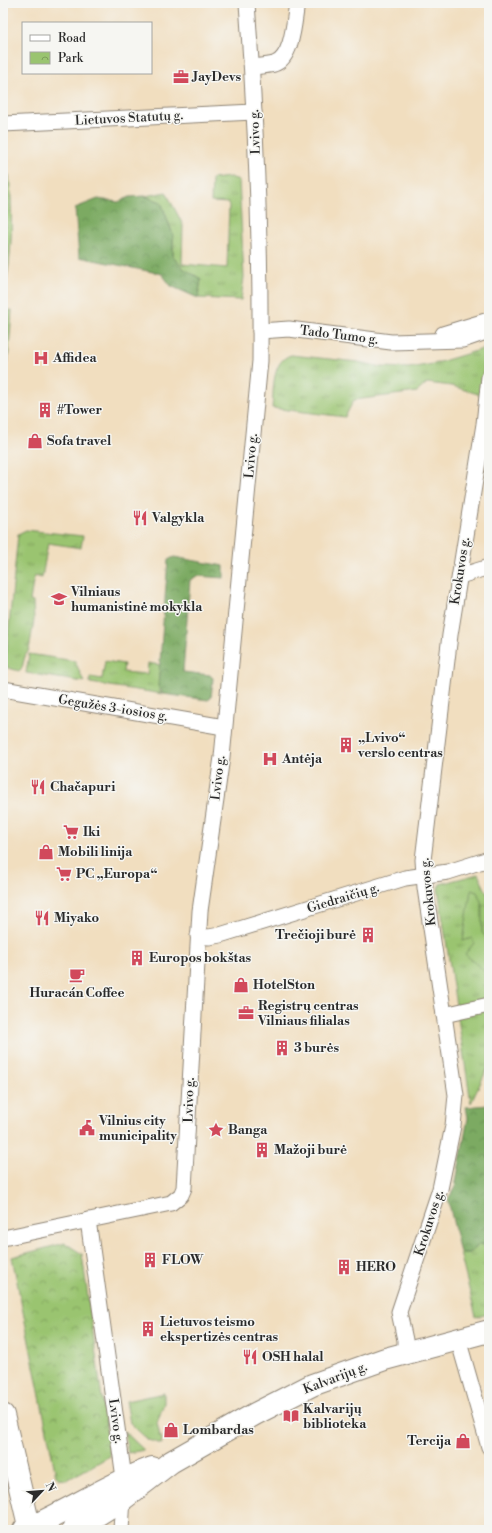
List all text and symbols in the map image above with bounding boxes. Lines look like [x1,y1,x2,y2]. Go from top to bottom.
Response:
legend [22,22,152,74]
text: Road [58,31,86,46]
text: Park [58,51,84,66]
office icon: JayDevs [172,68,190,86]
place label: JayDevs [191,69,242,85]
street label: Lietuvos Statutų g. [74,107,184,129]
street label: Lvivo g. [246,109,264,155]
street label: Tado Tumo g. [299,322,379,348]
hospital icon: Affidea [32,349,50,367]
place label: Affidea [52,350,98,366]
building icon: #Tower [36,401,54,419]
place label: #Tower [57,402,103,418]
shop icon: Sofa travel [26,432,44,450]
place label: Sofa travel [47,433,112,449]
street label: Lvivo g. [241,433,261,479]
restaurant icon: Valgykla [131,509,149,527]
place label: Valgykla [151,510,205,526]
street label: Krokuvos g. [447,536,473,606]
place label: Vilniaus humanistinė mokykla [70,584,203,615]
school or university icon: Vilniaus humanistinė mokykla [50,590,68,608]
street label: Gegužės 3-iosios g. [57,691,169,725]
place label: „Lvivo“ verslo centras [357,730,443,761]
building icon: „Lvivo“ verslo centras [337,736,355,754]
hospital icon: Antėja [261,750,279,768]
place label: Antėja [281,751,323,767]
street label: Lvivo g. [207,755,229,801]
restaurant icon: Chačapuri [29,778,47,796]
place label: Chačapuri [50,779,115,795]
supermarket icon: Iki [62,823,80,841]
place label: Iki [83,824,100,840]
shop icon: Mobili linija [37,843,55,861]
place label: Mobili linija [58,844,133,860]
street label: Krokuvos g. [416,857,440,927]
supermarket icon: PC „Europa“ [55,865,73,883]
place label: PC „Europa“ [76,866,157,882]
street label: Giedraičių g. [305,879,381,917]
restaurant icon: Miyako [33,909,51,927]
place label: Miyako [54,910,100,926]
building icon: Trečioji burė [359,926,377,944]
place label: Trečioji burė [275,927,356,943]
building icon: Europos bokštas [128,949,146,967]
place label: Europos bokštas [149,950,252,966]
cafe icon: Huracán Coffee [68,966,86,984]
shop icon: HotelSton [232,976,250,994]
place label: HotelSton [253,977,315,993]
place label: Huracán Coffee [29,985,125,1001]
place label: Registrų centras Vilniaus filialas [257,998,359,1029]
office icon: Registrų centras Vilniaus filialas [237,1004,255,1022]
building icon: 3 burės [273,1039,291,1057]
place label: 3 burės [294,1040,340,1056]
street label: Lvivo g. [180,1077,198,1123]
place label: Vilnius city municipality [98,1113,177,1144]
public building icon: Vilnius city municipality [78,1119,96,1137]
place icon: Banga [207,1121,225,1139]
place label: Banga [228,1122,268,1138]
building icon: Mažoji burė [253,1141,271,1159]
place label: Mažoji burė [274,1142,347,1158]
street label: Krokuvos g. [411,1188,447,1258]
building icon: FLOW [141,1251,159,1269]
place label: FLOW [162,1252,204,1268]
building icon: HERO [335,1258,353,1276]
place label: HERO [356,1259,396,1275]
place label: Lietuvos teismo ekspertizės centras [160,1314,278,1345]
building icon: Lietuvos teismo ekspertizės centras [139,1320,157,1338]
restaurant icon: OSH halal [241,1348,259,1366]
place label: OSH halal [262,1349,324,1365]
street label: Kalvarijų g. [301,1358,369,1398]
street label: Lvivo g. [105,1398,127,1444]
place label: Kalvarijų biblioteka [303,1401,367,1432]
library icon: Kalvarijų biblioteka [282,1407,300,1425]
shop icon: Lombardas [162,1421,180,1439]
place label: Lombardas [183,1422,254,1438]
shop icon: Tercija [454,1432,472,1450]
place label: Tercija [407,1433,452,1449]
north arrow [22,1471,62,1511]
text: N [42,1480,58,1494]

